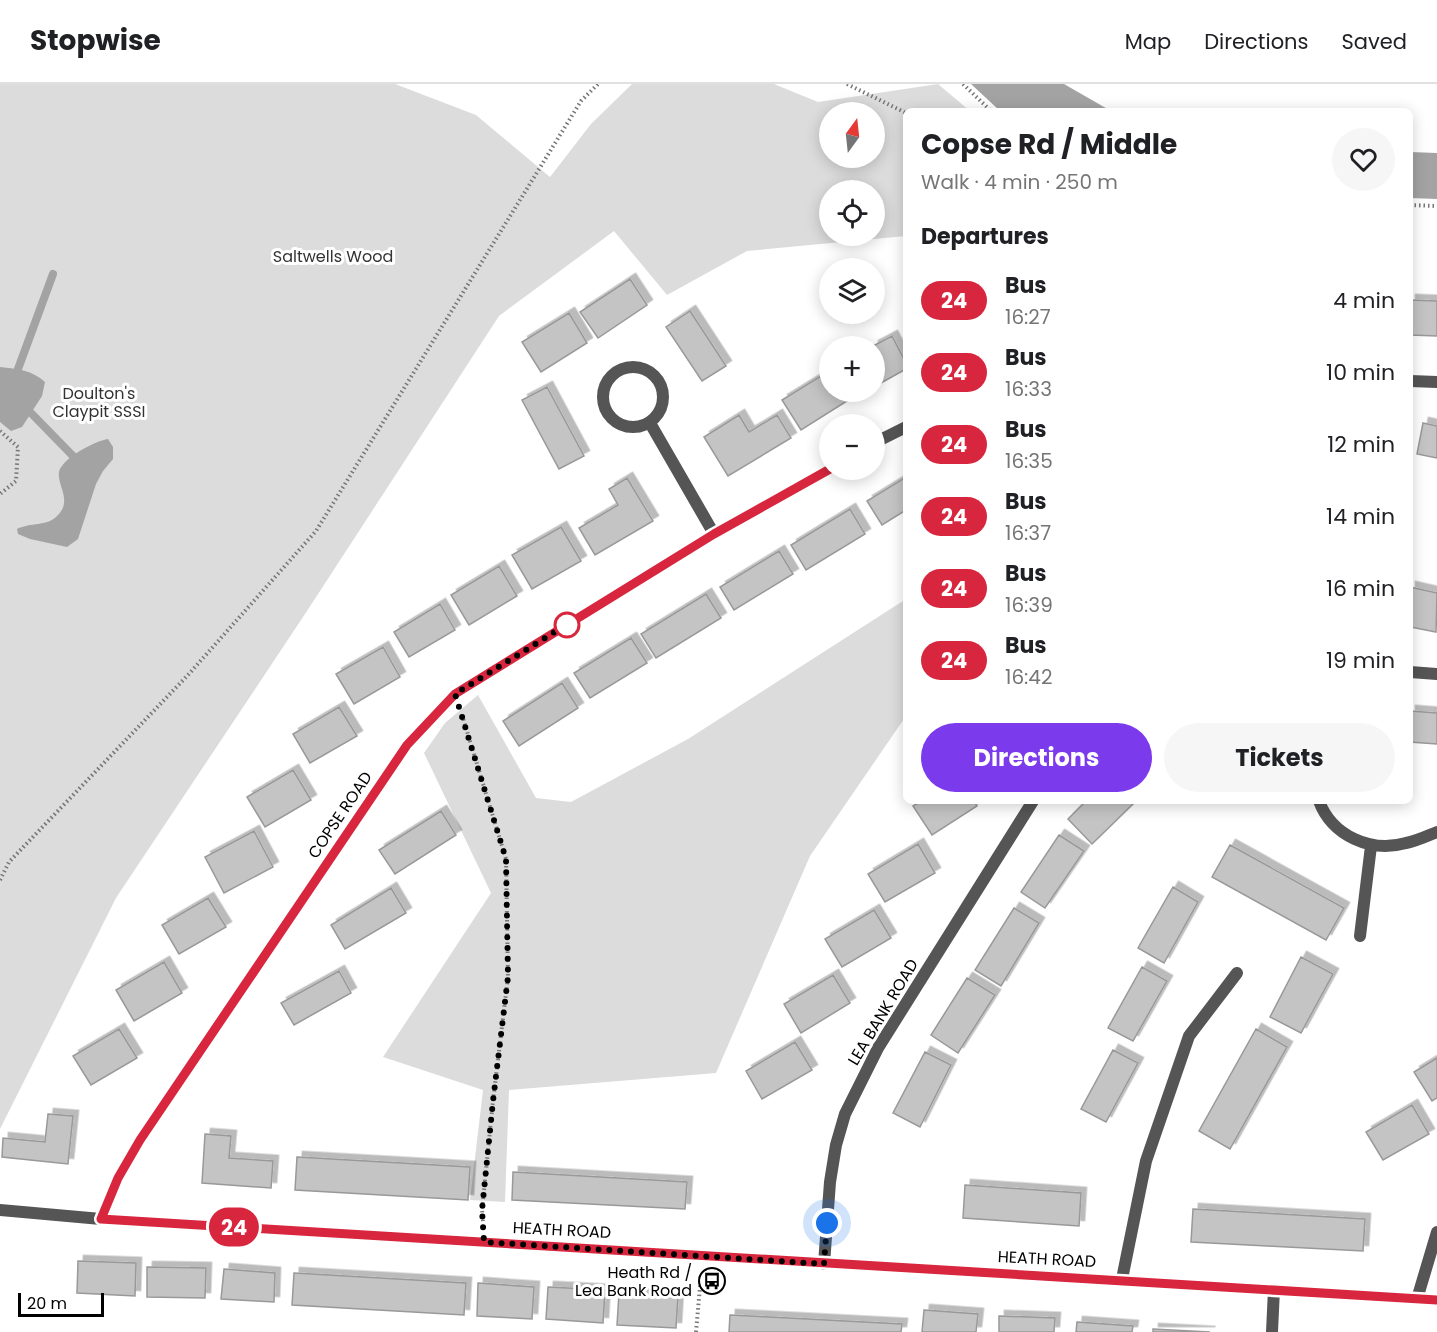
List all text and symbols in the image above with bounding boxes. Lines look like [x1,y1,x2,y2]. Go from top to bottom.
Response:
text: Stopwise [30,21,161,60]
text: Map [1125,27,1171,56]
text: Directions [1204,27,1308,56]
text: Saved [1341,27,1407,56]
north arrow [819,102,885,168]
map controls [819,102,885,480]
text: Copse Rd / Middle [921,125,1177,164]
button: heart [1332,128,1395,191]
text: Walk · 4 min · 250 m [921,168,1118,196]
button: locate [819,180,885,246]
text: Departures [921,221,1049,252]
park label: Saltwells Wood [273,245,393,268]
button: layers [819,258,885,324]
text: Bus [1005,270,1047,301]
text: 4 min [1333,285,1395,316]
text: 24 [941,286,967,315]
text: 16:27 [1005,303,1051,331]
button: + [819,336,885,402]
text: Bus [1005,342,1047,373]
text: 10 min [1326,357,1395,388]
text: 24 [941,358,967,387]
text: 16:33 [1005,375,1052,403]
park label: Doulton's Claypit SSSI [52,382,146,423]
button: − [819,414,885,480]
text: Bus [1005,414,1047,445]
text: 12 min [1327,429,1395,460]
text: 24 [941,430,967,459]
text: 16:35 [1005,447,1053,475]
text: Bus [1005,486,1047,517]
text: 14 min [1326,501,1395,532]
text: 24 [941,502,967,531]
text: 16:37 [1005,519,1051,547]
text: Bus [1005,558,1047,589]
text: 16 min [1326,573,1395,604]
text: 24 [941,574,967,603]
text: 16:39 [1005,591,1053,619]
unlabelled marker [554,612,580,638]
text: Bus [1005,630,1047,661]
text: 19 min [1326,645,1395,676]
text: 24 [941,646,967,675]
text: 16:42 [1005,663,1052,691]
button: Directions [921,723,1152,792]
button: Tickets [1164,723,1395,792]
street label: COPSE ROAD [302,767,378,863]
street label: LEA BANK ROAD [842,955,924,1069]
line badge: 24 [207,1208,261,1246]
your location [812,1208,842,1238]
text: 24 [221,1213,247,1242]
street label: HEATH ROAD [512,1216,612,1244]
street label: HEATH ROAD [997,1245,1097,1273]
place label: Heath Rd / Lea Bank Road [575,1261,692,1302]
bus stop icon: Heath Rd / Lea Bank Road [697,1266,727,1296]
scale bar [18,1290,104,1318]
text: 20 m [27,1292,67,1315]

